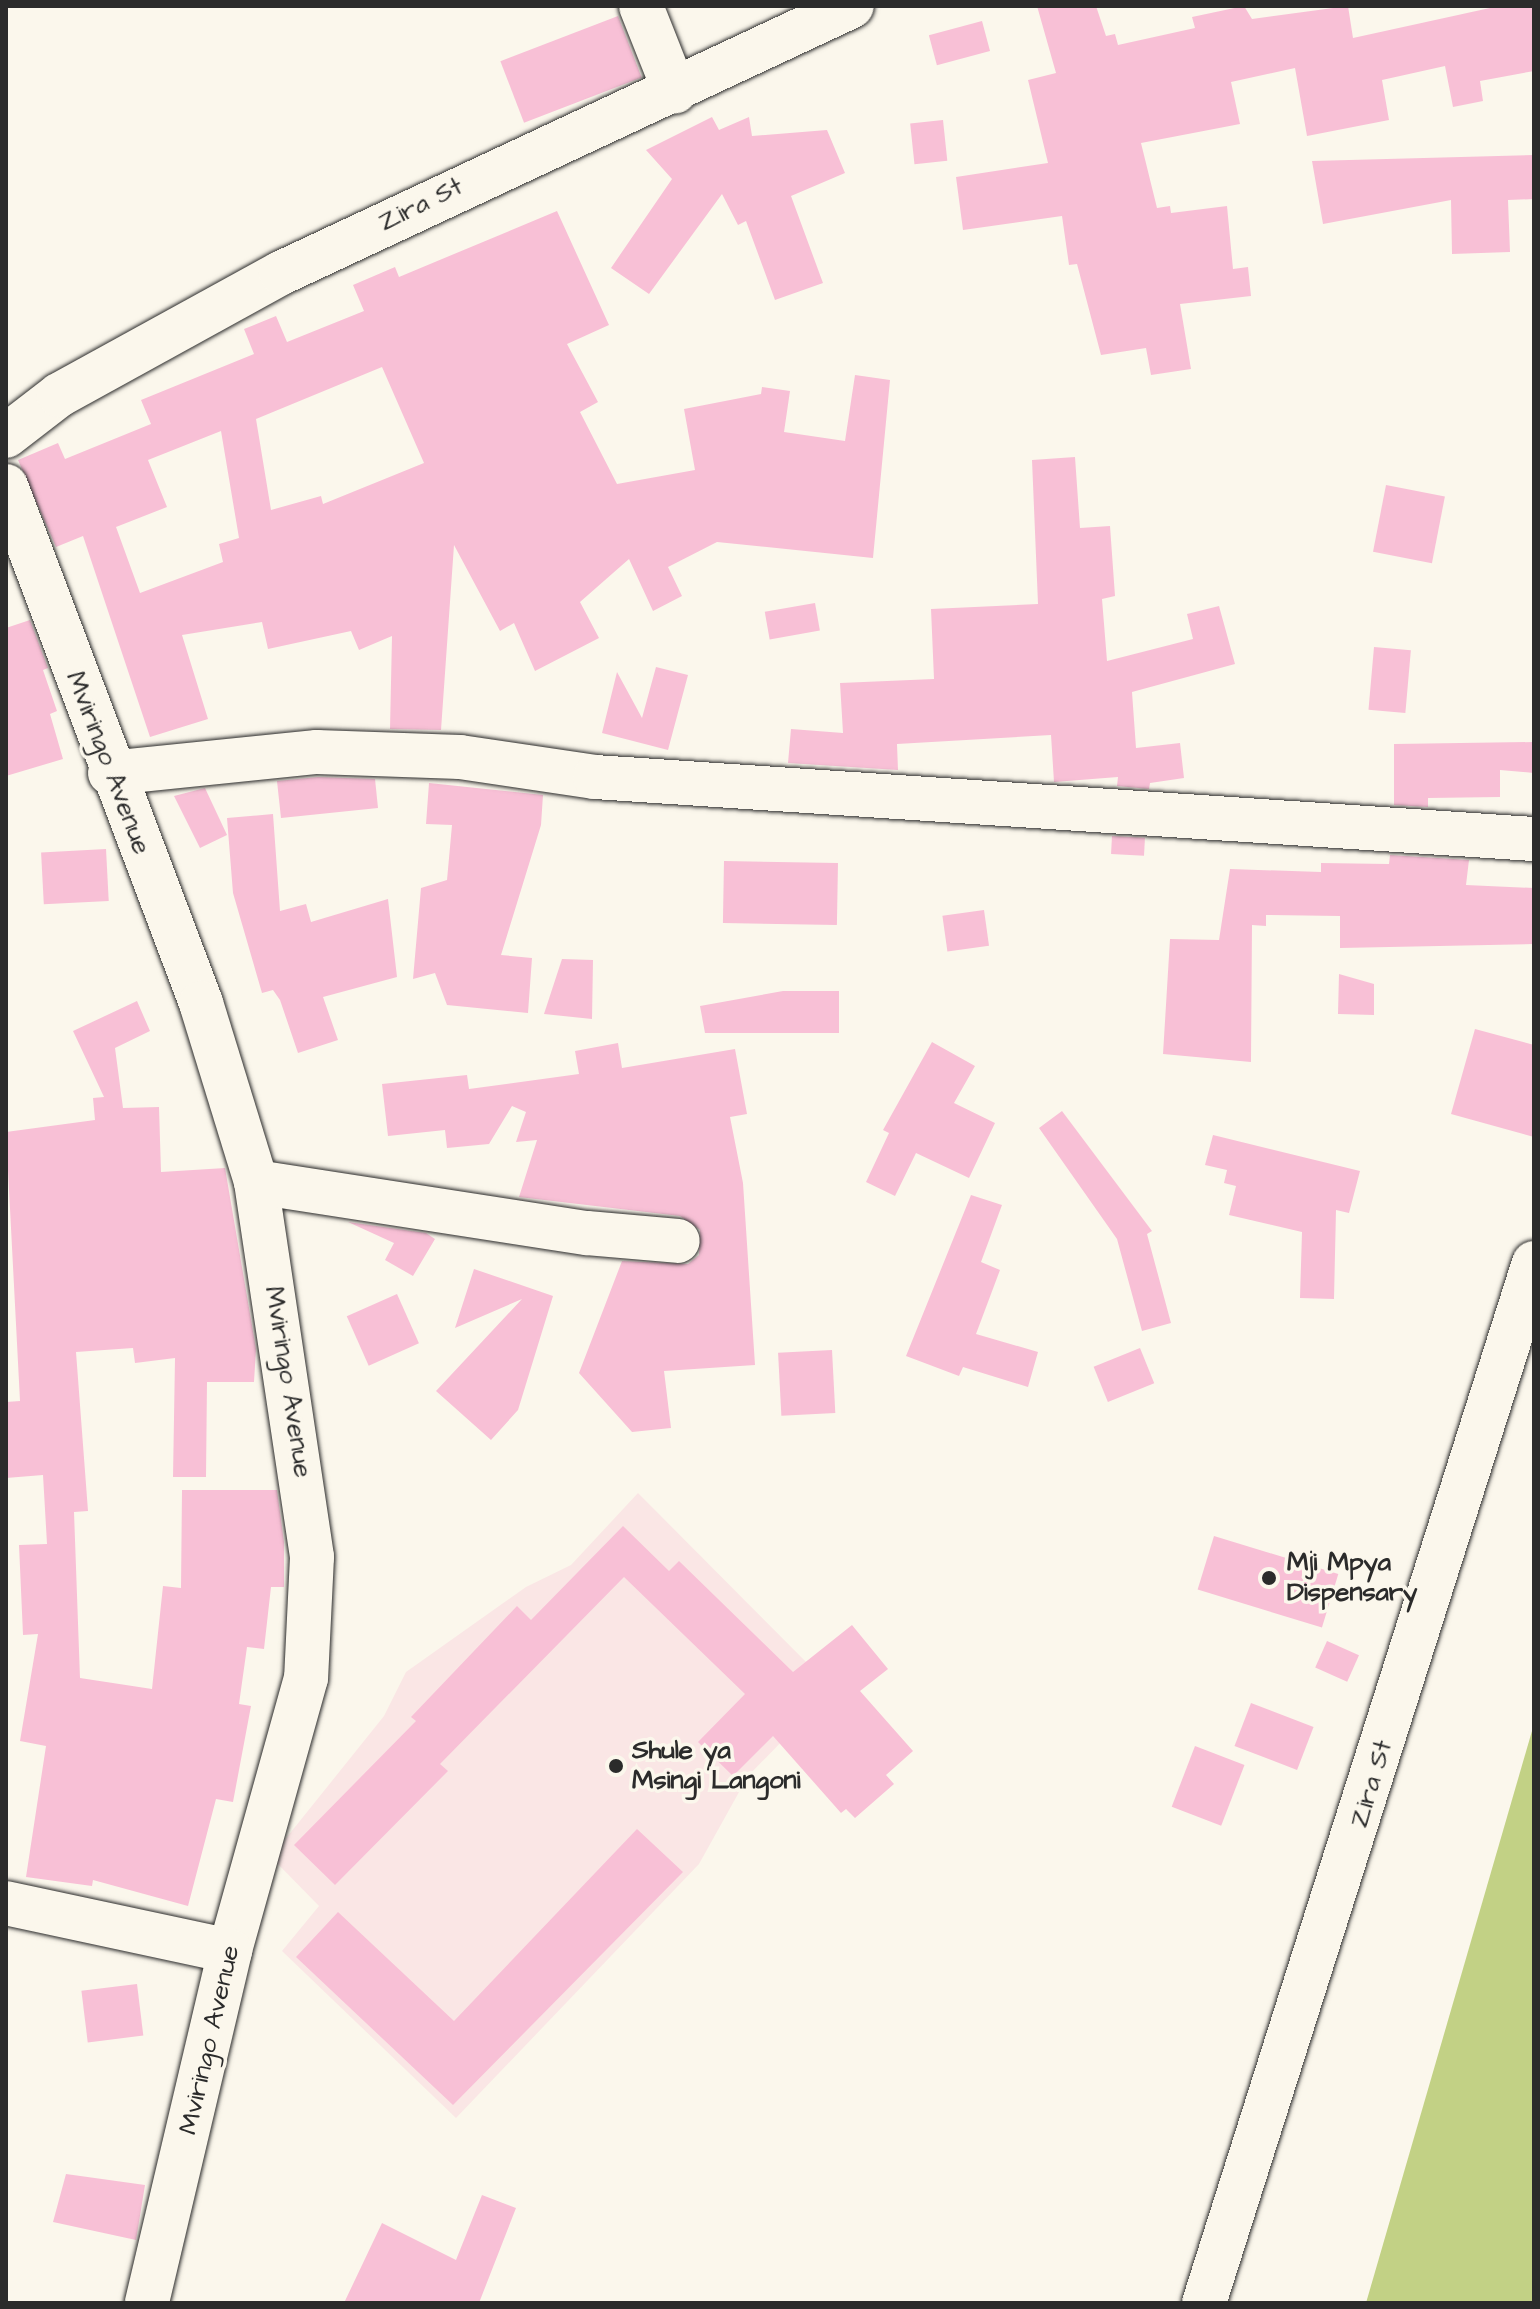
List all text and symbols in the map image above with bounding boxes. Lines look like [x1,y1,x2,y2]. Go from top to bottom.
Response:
street label: Zira St [374,171,468,239]
street label: Mviringo Avenue [59,667,157,859]
street label: Mviringo Avenue [257,1284,319,1480]
place label: Mji Mpya Dispensary [1287,1547,1417,1608]
marker: Mji Mpya Dispensary [1258,1567,1280,1589]
place label: Shule ya Msingi Langoni [632,1735,800,1796]
street label: Zira St [1344,1737,1400,1831]
marker: Shule ya Msingi Langoni [607,1757,625,1775]
street label: Mviringo Avenue [173,1942,247,2138]

